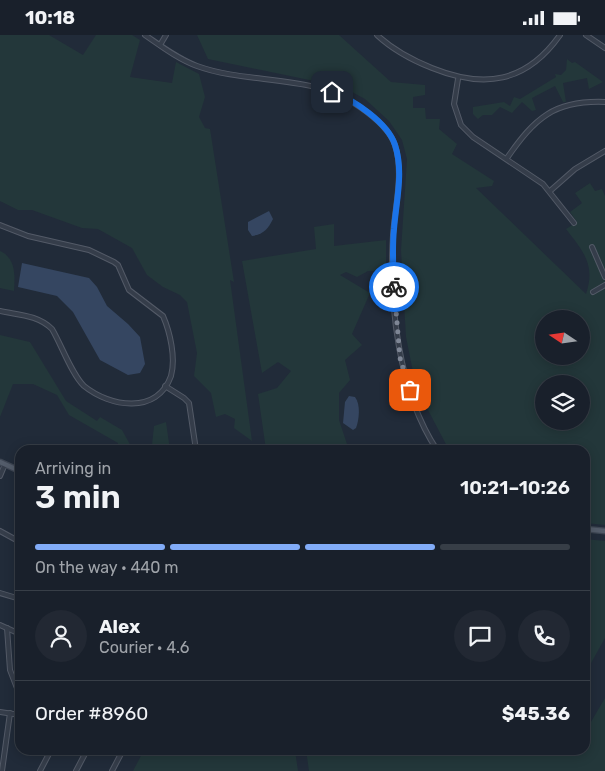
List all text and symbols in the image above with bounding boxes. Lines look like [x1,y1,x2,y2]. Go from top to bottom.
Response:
text: 10:18 [25,6,75,29]
pin [311,71,353,113]
icon: home [318,78,346,106]
courier [369,262,419,312]
icon: bike [380,273,408,301]
north arrow [535,310,590,365]
map controls [535,310,590,430]
pin [389,369,431,411]
button: layers [535,375,590,430]
icon: bag [396,376,424,404]
text: Arriving in [35,459,111,478]
text: 10:21–10:26 [460,476,570,499]
text: 3 min [35,478,121,516]
text: On the way · 440 m [35,558,179,577]
button: person [35,610,87,662]
button: chat [454,610,506,662]
button: phone [518,610,570,662]
text: Alex [99,615,140,638]
text: Courier · 4.6 [99,638,189,657]
text: Order #8960 [35,702,148,725]
text: $45.36 [502,702,570,725]

